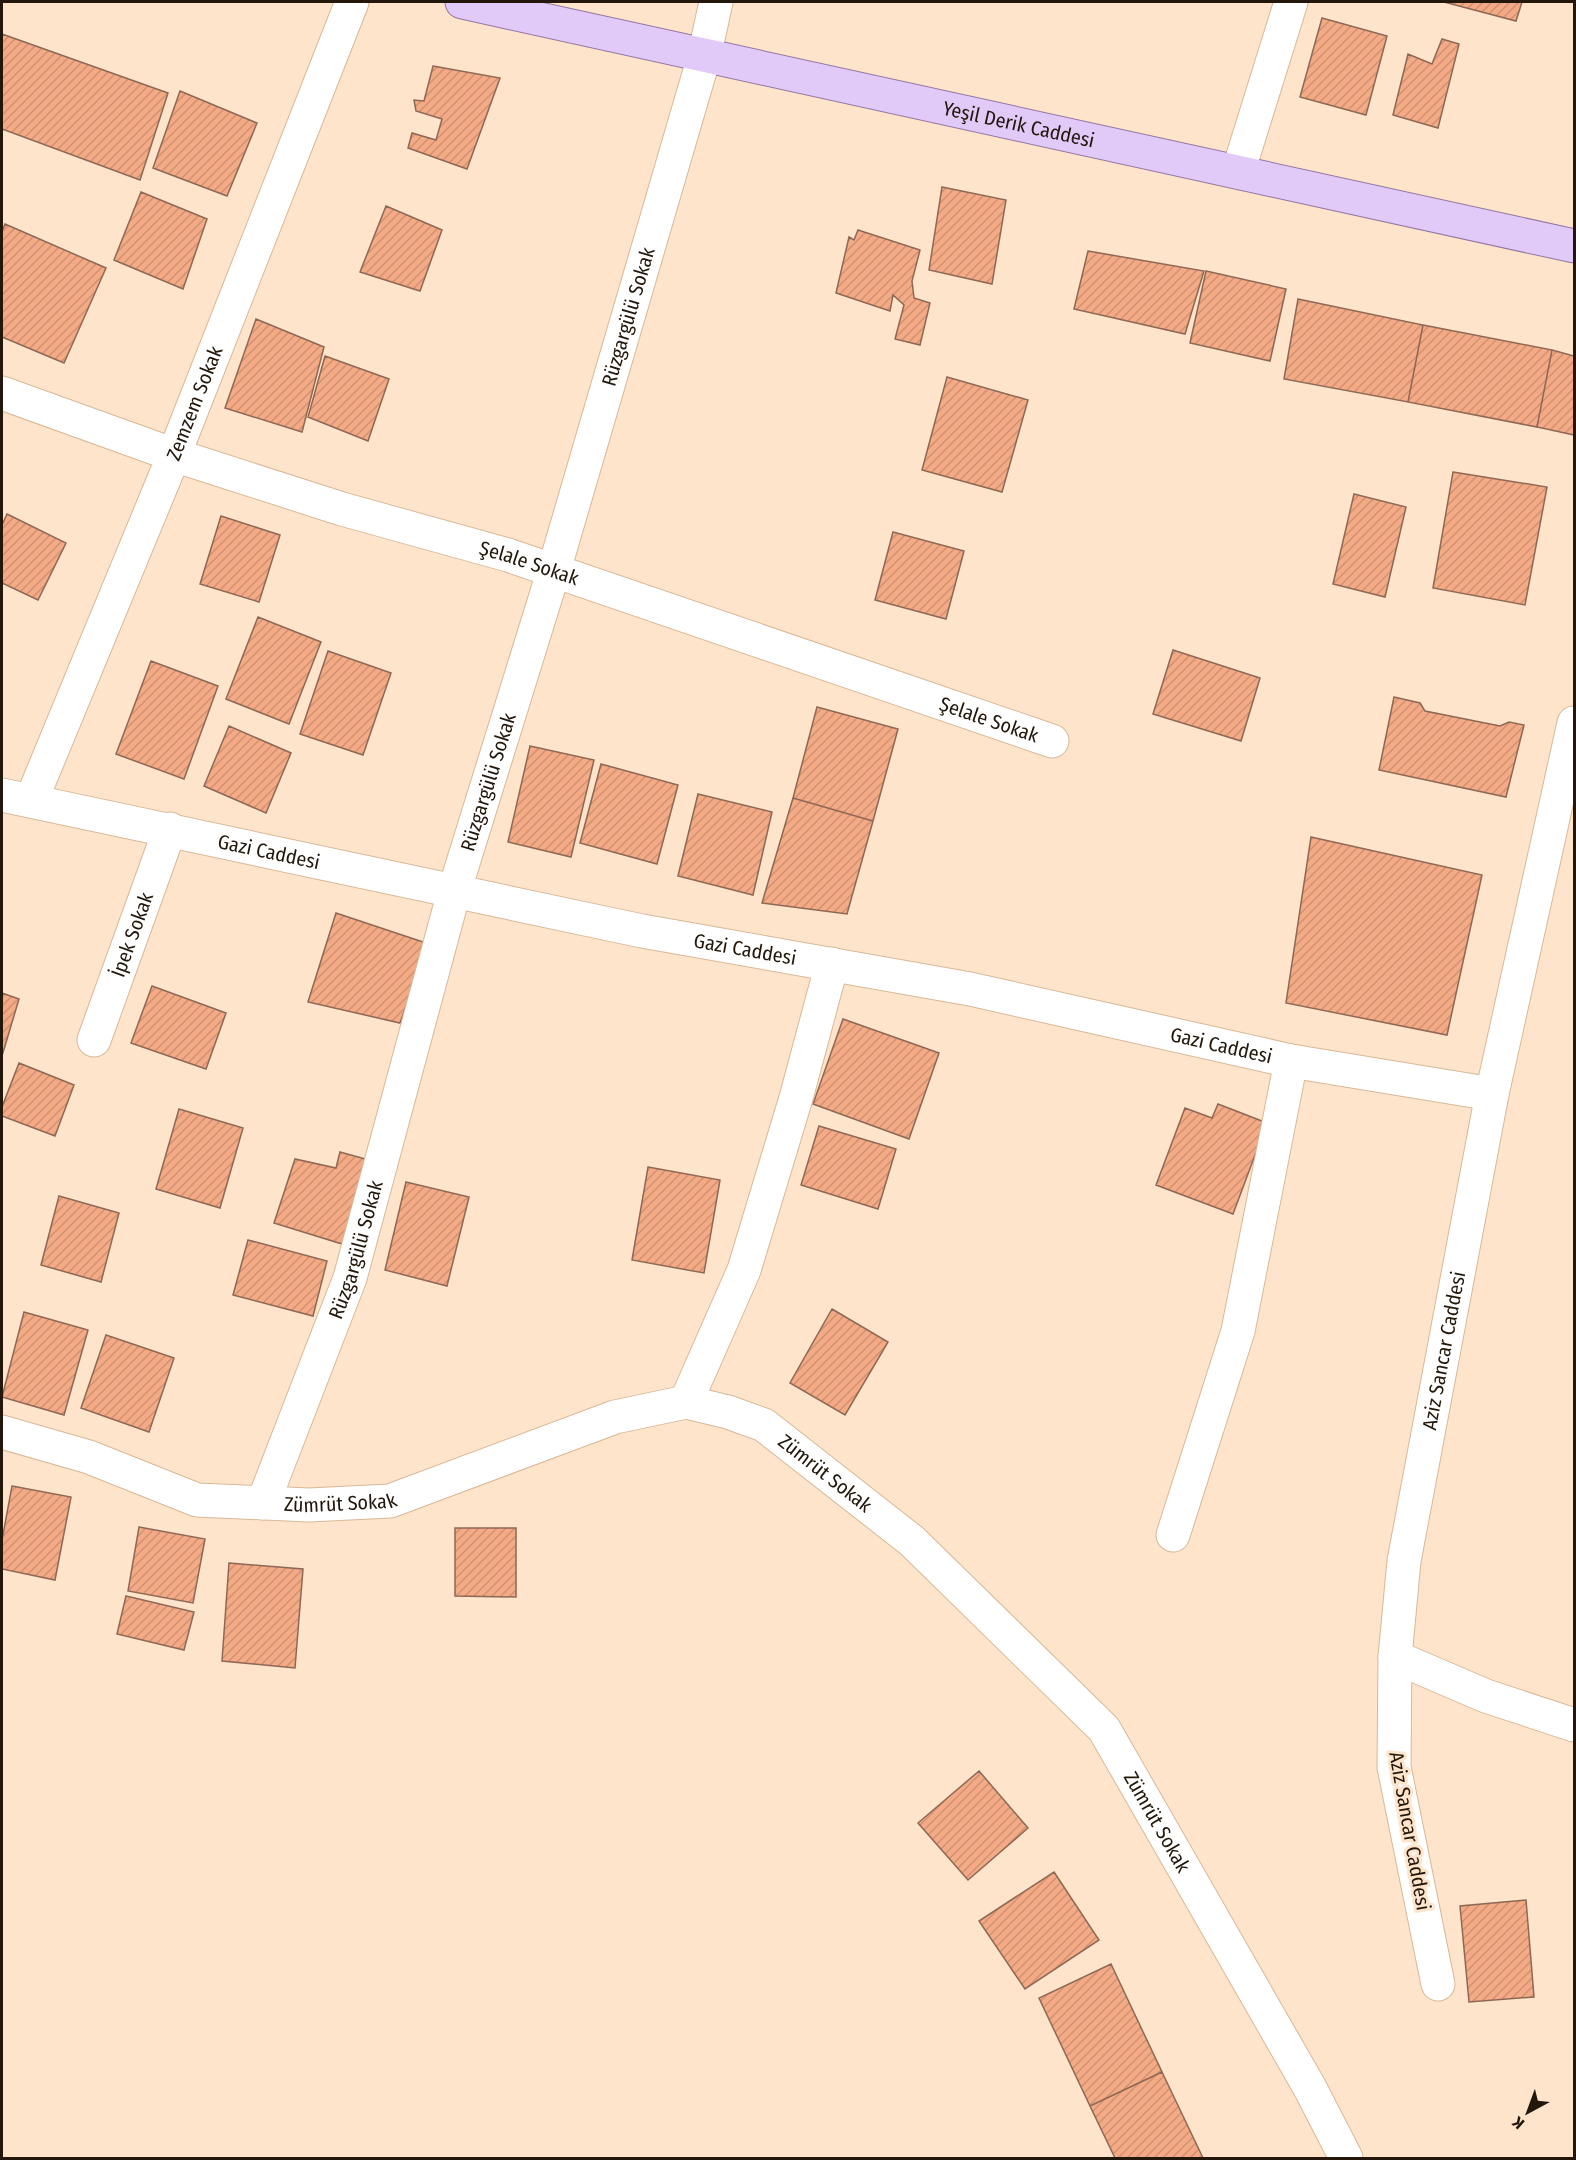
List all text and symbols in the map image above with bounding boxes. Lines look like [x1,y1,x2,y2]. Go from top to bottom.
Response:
street label: Yeşil Derik Caddesi [941,96,1097,152]
street label: Rüzgargülü Sokak [596,244,660,389]
street label: Zemzem Sokak [161,342,228,464]
street label: Şelale Sokak [477,536,582,590]
street label: Şelale Sokak [936,691,1042,748]
street label: Rüzgargülü Sokak [455,709,521,854]
street label: Gazi Caddesi [216,829,322,874]
street label: İpek Sokak [106,888,158,980]
street label: Gazi Caddesi [692,928,798,970]
street label: Gazi Caddesi [1168,1022,1275,1068]
street label: Rüzgargülü Sokak [323,1177,388,1322]
street label: Aziz Sancar Caddesi [1417,1269,1470,1432]
street label: Zümrüt Sokak [774,1429,877,1517]
street label: Zümrüt Sokak [283,1487,401,1517]
street label: Aziz Sancar Caddesi [1384,1750,1436,1912]
street label: Zümrüt Sokak [1119,1767,1196,1877]
north arrow [1498,2082,1558,2142]
text: K [1508,2112,1528,2133]

